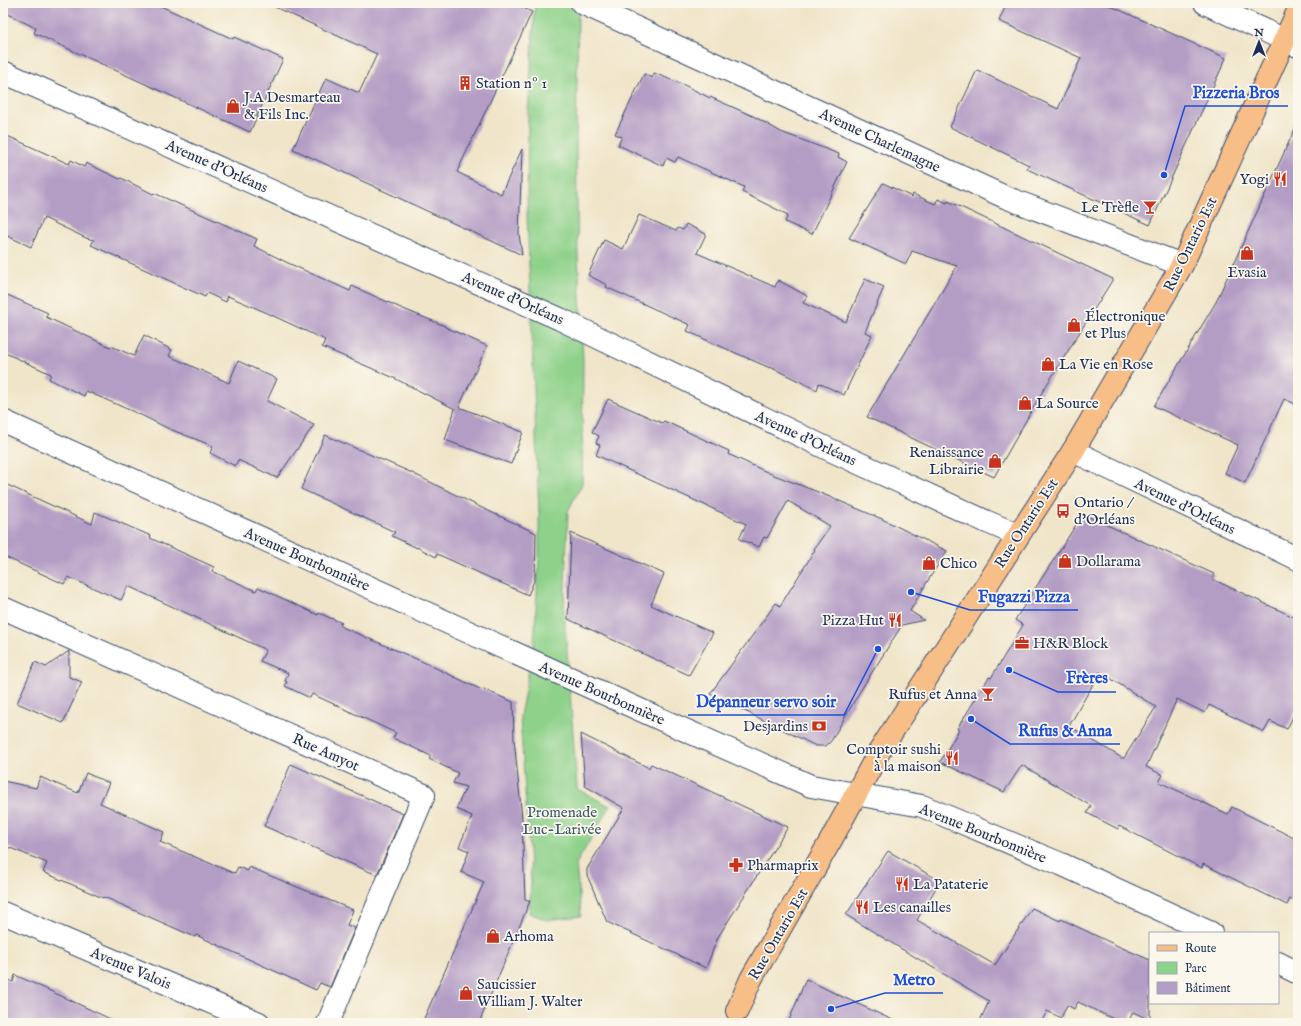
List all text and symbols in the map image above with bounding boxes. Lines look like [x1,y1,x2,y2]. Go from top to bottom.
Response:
north arrow [1239,22,1279,62]
text: N [1253,26,1264,40]
place label: Station nº 1 [476,74,547,93]
building icon: Station nº 1 [457,75,473,91]
callout: Pizzeria Bros [1185,78,1288,106]
text: Pizzeria Bros [1193,84,1280,104]
place label: J.A Desmarteau & Fils Inc. [242,88,341,124]
shop icon: J.A Desmarteau & Fils Inc. [225,98,241,114]
street label: Avenue Charlemagne [815,104,944,177]
street label: Avenue d'Orléans [162,135,271,197]
place label: Yogi [1239,170,1269,189]
restaurant icon: Yogi [1272,171,1288,187]
street label: Rue Ontario Est [1159,194,1222,295]
place label: Le Trèfle [1081,198,1139,217]
bar icon: Le Trèfle [1142,199,1158,215]
shop icon: Evasia [1239,245,1255,261]
place label: Evasia [1227,263,1267,282]
street label: Avenue d'Orléans [458,267,567,329]
place label: Électronique et Plus [1085,307,1166,343]
shop icon: Électronique et Plus [1066,317,1082,333]
place label: La Vie en Rose [1059,355,1153,374]
shop icon: La Vie en Rose [1040,356,1056,372]
place label: La Source [1036,394,1099,413]
shop icon: La Source [1017,395,1033,411]
street label: Avenue d'Orléans [751,406,860,470]
place label: Renaissance Librairie [909,443,984,479]
shop icon: Renaissance Librairie [987,453,1003,469]
street label: Avenue d'Orléans [1130,473,1238,539]
street label: Rue Ontario Est [990,475,1062,572]
place label: Ontario / d'Orléans [1074,493,1135,529]
bus stop icon: Ontario / d'Orléans [1055,503,1071,519]
street label: Avenue Bourbonnière [240,523,373,596]
place label: Dollarama [1076,552,1141,571]
shop icon: Dollarama [1057,553,1073,569]
place label: Chico [940,554,977,573]
shop icon: Chico [921,555,937,571]
callout: Fugazzi Pizza [970,582,1078,610]
text: Fugazzi Pizza [978,588,1071,608]
place label: Pizza Hut [822,611,884,630]
restaurant icon: Pizza Hut [887,612,903,628]
place label: H&R Block [1033,634,1109,653]
office icon: H&R Block [1014,635,1030,651]
street label: Avenue Bourbonnière [535,657,668,730]
callout: Frères [1058,664,1116,692]
text: Frères [1066,669,1108,689]
place label: Rufus et Anna [888,685,978,704]
bar icon: Rufus et Anna [980,686,996,702]
callout: Dépanneur servo soir [688,687,844,715]
text: Dépanneur servo soir [696,693,836,713]
callout: Rufus & Anna [1010,716,1120,744]
place label: Desjardins [743,717,808,736]
bank icon: Desjardins [811,718,827,734]
text: Rufus & Anna [1018,722,1113,742]
street label: Rue Amyot [289,729,362,776]
place label: Comptoir sushi à la maison [846,740,941,776]
restaurant icon: Comptoir sushi à la maison [944,750,960,766]
street label: Avenue Bourbonnière [915,799,1049,868]
park label: Promenade Luc-Larivée [523,803,601,839]
place label: Pharmaprix [747,856,819,875]
pharmacy icon: Pharmaprix [728,857,744,873]
place label: La Pataterie [913,875,989,894]
restaurant icon: La Pataterie [894,876,910,892]
street label: Rue Ontario Est [744,885,812,984]
place label: Les canailles [873,898,951,917]
restaurant icon: Les canailles [854,899,870,915]
place label: Arhoma [503,927,554,946]
shop icon: Arhoma [485,928,501,944]
legend [1149,932,1279,1004]
text: Route [1185,941,1217,956]
street label: Avenue Valois [87,943,174,994]
text: Parc [1185,961,1207,976]
callout: Metro [885,965,943,993]
text: Metro [893,971,935,991]
place label: Saucissier William J. Walter [477,975,583,1011]
text: Bâtiment [1185,981,1231,996]
shop icon: Saucissier William J. Walter [458,985,474,1001]

